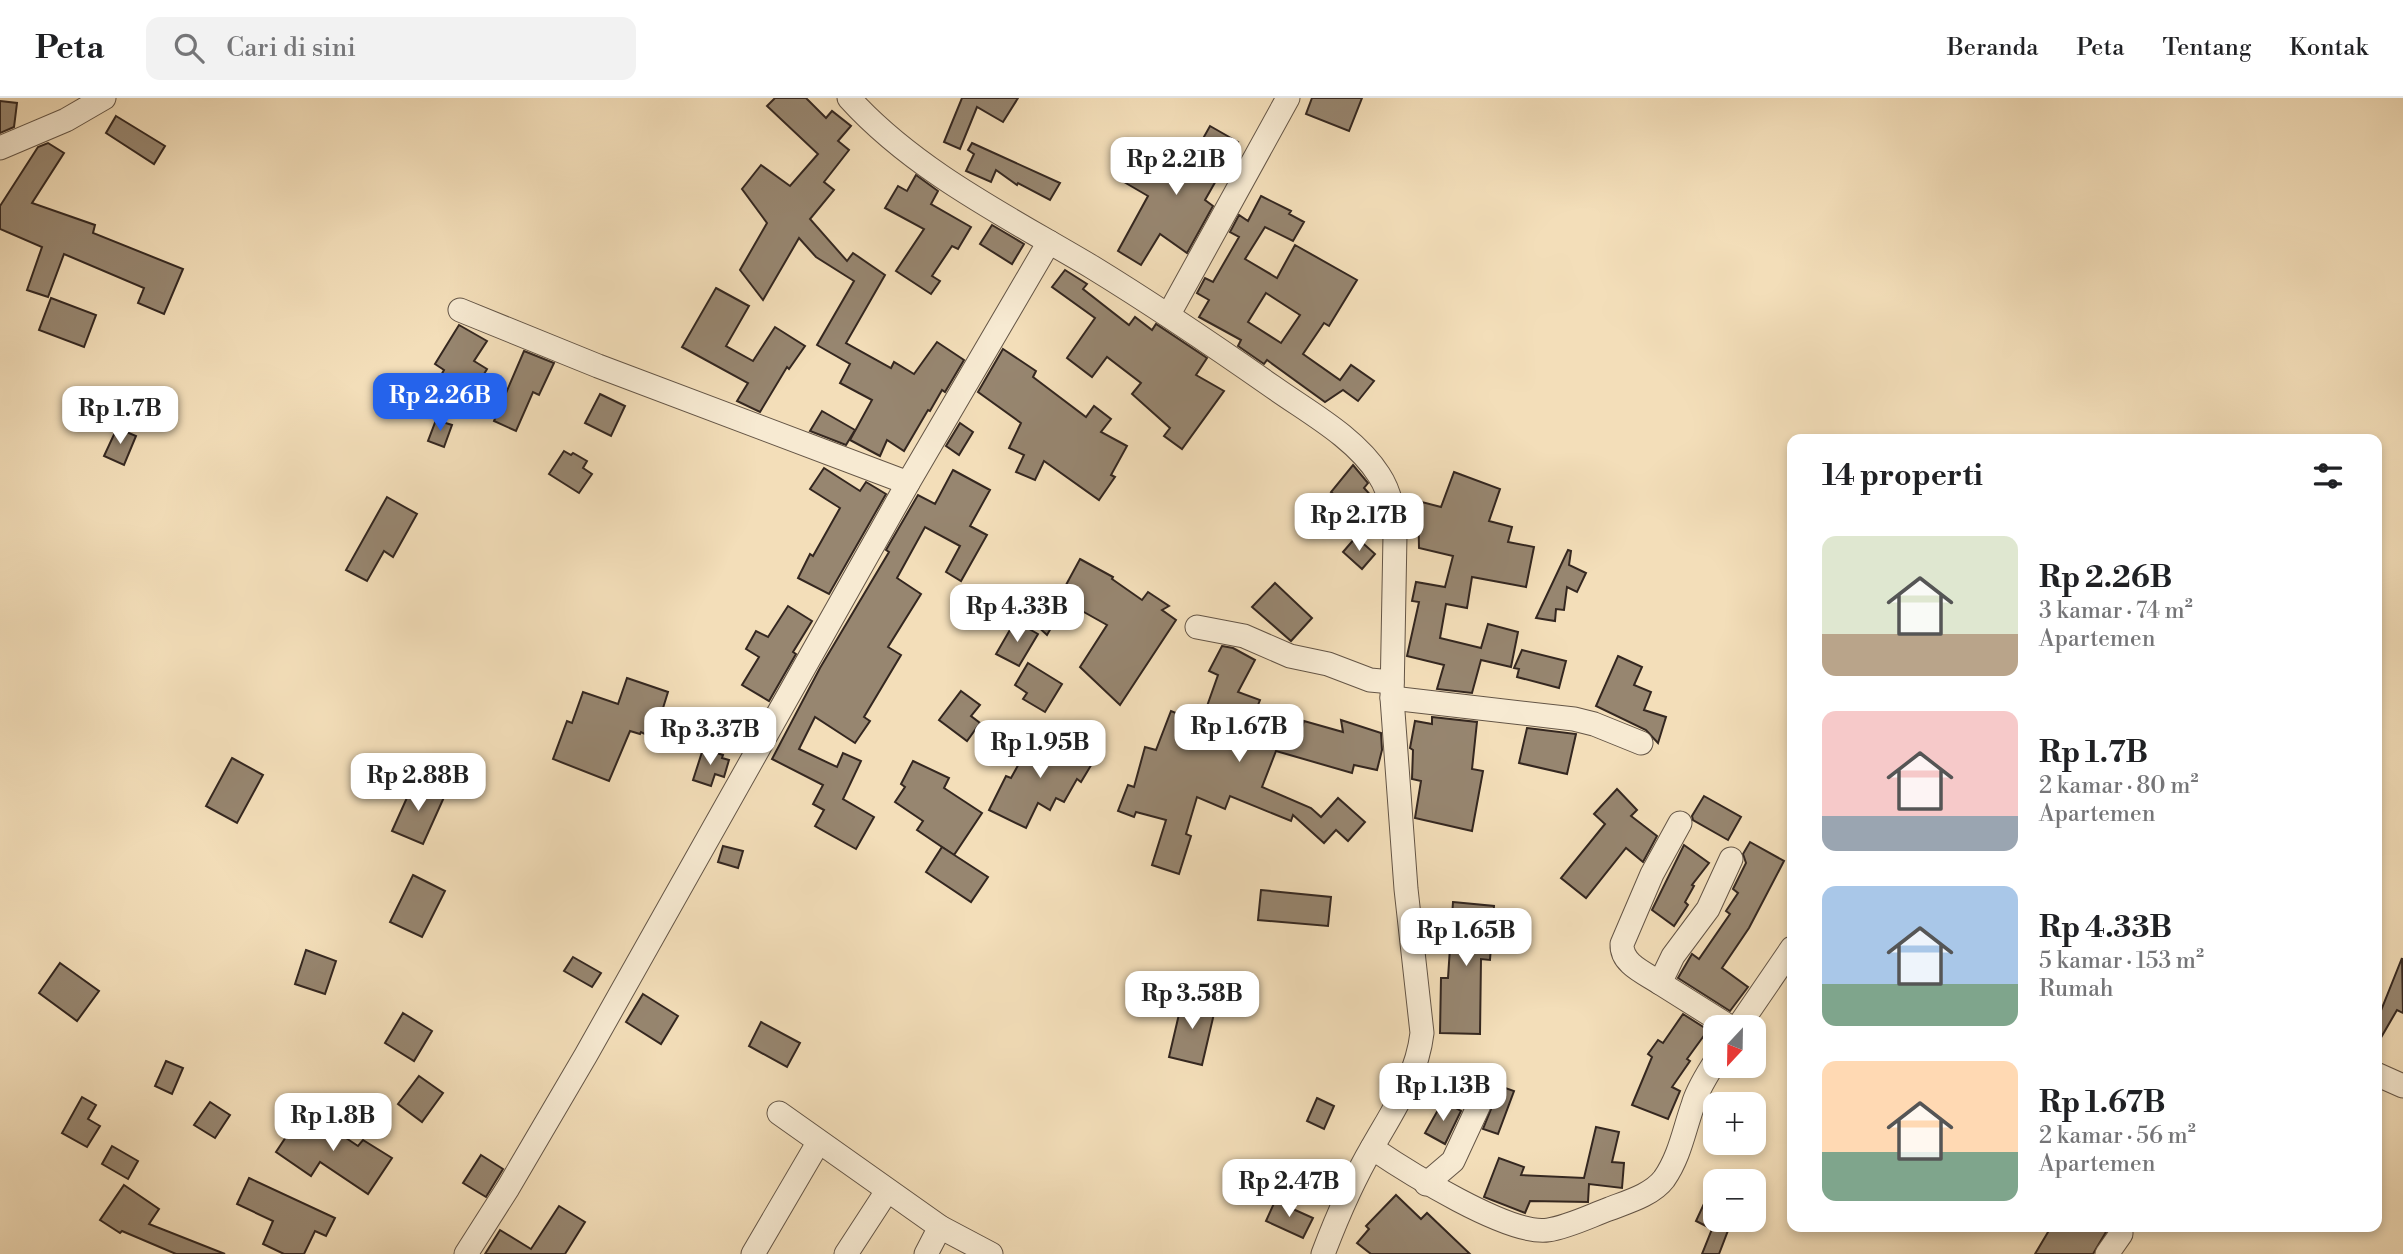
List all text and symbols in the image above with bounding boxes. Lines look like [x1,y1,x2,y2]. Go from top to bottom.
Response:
search box [146,17,636,80]
text: Peta [35,28,104,69]
icon: search [170,29,208,67]
text: Cari di sini [226,32,356,64]
text: Beranda [1947,33,2038,63]
text: Peta [2076,33,2124,63]
text: Tentang [2162,33,2251,63]
text: Kontak [2289,33,2368,63]
pin: Rp 2.21B [1104,138,1248,197]
text: Rp 2.21B [1127,146,1225,174]
pin: Rp 2.26B [368,374,512,433]
text: Rp 2.26B [389,382,491,410]
pin: Rp 1.7B [55,386,185,446]
text: Rp 1.7B [78,395,162,423]
text: 14 properti [1822,457,1983,495]
icon: filters [2309,457,2347,495]
pin: Rp 2.17B [1287,494,1431,553]
text: Rp 2.17B [1311,502,1407,530]
text: Rp 2.26B [2039,559,2172,597]
icon: home [1878,564,1962,648]
pin: Rp 4.33B [945,584,1089,644]
text: Rp 4.33B [966,593,1068,621]
text: 3 kamar · 74 m² [2039,597,2193,625]
text: Apartemen [2039,625,2155,653]
pin: Rp 1.67B [1167,704,1311,764]
pin: Rp 3.37B [638,708,782,767]
text: Rp 1.67B [1190,713,1288,741]
text: Rp 3.37B [660,716,760,744]
pin: Rp 1.95B [968,720,1112,780]
text: Rp 1.95B [991,729,1089,757]
text: Rp 1.7B [2039,734,2148,772]
icon: home [1878,739,1962,823]
pin: Rp 2.88B [346,754,490,813]
text: Rp 2.88B [367,762,469,790]
text: 2 kamar · 80 m² [2039,772,2199,800]
text: Apartemen [2039,800,2155,828]
pin: Rp 1.65B [1394,908,1538,968]
text: Rp 4.33B [2039,909,2172,947]
icon: home [1878,914,1962,998]
text: Rp 1.65B [1417,917,1515,945]
text: 5 kamar · 153 m² [2039,947,2204,975]
pin: Rp 3.58B [1120,972,1264,1031]
text: Rumah [2039,975,2114,1003]
text: Rp 3.58B [1141,980,1243,1008]
north arrow [1703,1015,1766,1078]
map controls [1703,1015,1766,1232]
pin: Rp 1.13B [1371,1063,1515,1123]
text: Rp 1.13B [1395,1072,1491,1100]
text: Rp 1.67B [2039,1084,2166,1122]
icon: home [1878,1089,1962,1173]
button: + [1703,1092,1766,1155]
pin: Rp 1.8B [268,1094,398,1153]
text: Rp 1.8B [291,1102,375,1130]
text: 2 kamar · 56 m² [2039,1122,2196,1150]
text: Apartemen [2039,1150,2155,1178]
pin: Rp 2.47B [1217,1160,1361,1219]
text: Rp 2.47B [1238,1168,1340,1196]
button: − [1703,1169,1766,1232]

